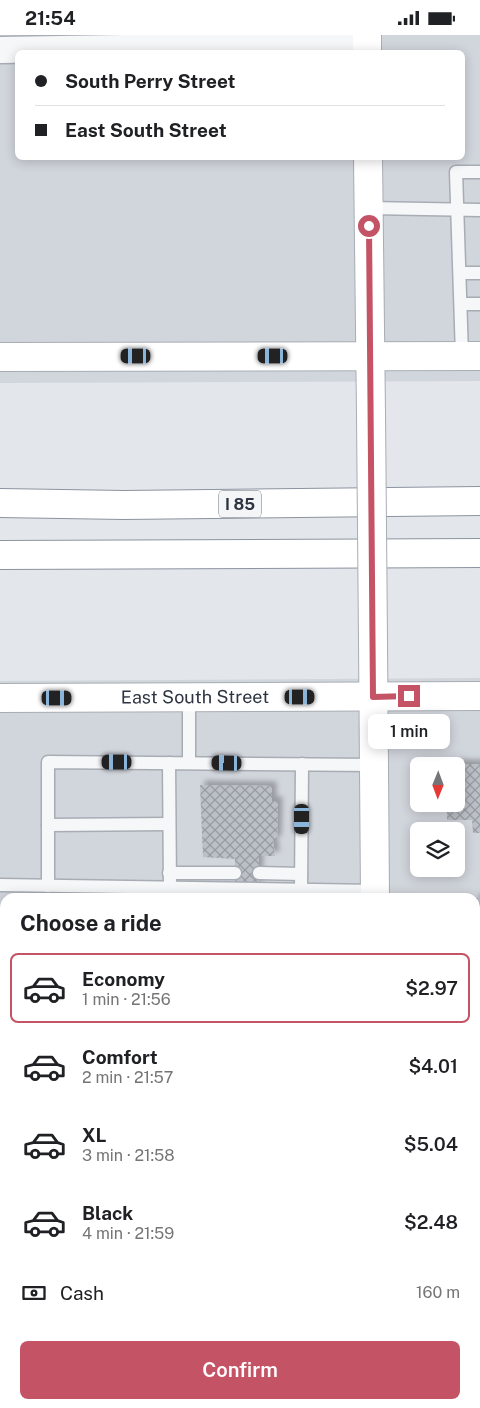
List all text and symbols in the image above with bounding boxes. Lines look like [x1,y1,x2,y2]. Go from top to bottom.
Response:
text: 21:54 [25,7,76,29]
text: South Perry Street [65,70,236,92]
text: East South Street [65,119,227,141]
route start [358,215,380,237]
car [121,349,151,364]
car [258,349,288,364]
road number: I 85 [219,491,261,517]
route end [398,685,420,707]
street label: East South Street [121,686,269,707]
car [285,690,315,705]
car [42,691,72,706]
callout: 1 min [368,713,450,749]
text: 1 min [390,722,428,741]
car [102,755,132,770]
car [211,755,242,771]
north arrow [410,757,465,813]
map controls [410,757,465,877]
car [294,804,309,834]
button: layers [410,822,465,877]
text: Choose a ride [20,910,162,936]
icon: car [22,966,67,1011]
text: Economy [82,968,165,990]
text: $2.97 [405,977,458,999]
text: 1 min · 21:56 [82,990,171,1009]
icon: car [22,1044,67,1089]
text: Comfort [82,1046,158,1068]
text: $4.01 [408,1055,458,1077]
text: 2 min · 21:57 [82,1068,173,1087]
icon: car [22,1122,67,1167]
text: XL [82,1124,107,1146]
text: $5.04 [404,1133,458,1155]
text: 3 min · 21:58 [82,1146,175,1165]
icon: car [22,1200,67,1245]
text: Black [82,1202,133,1224]
text: $2.48 [404,1211,458,1233]
text: 4 min · 21:59 [82,1224,174,1243]
icon: cash [20,1279,48,1307]
text: Cash [60,1282,104,1304]
text: 160 m [416,1283,460,1302]
button: Confirm [20,1341,460,1399]

